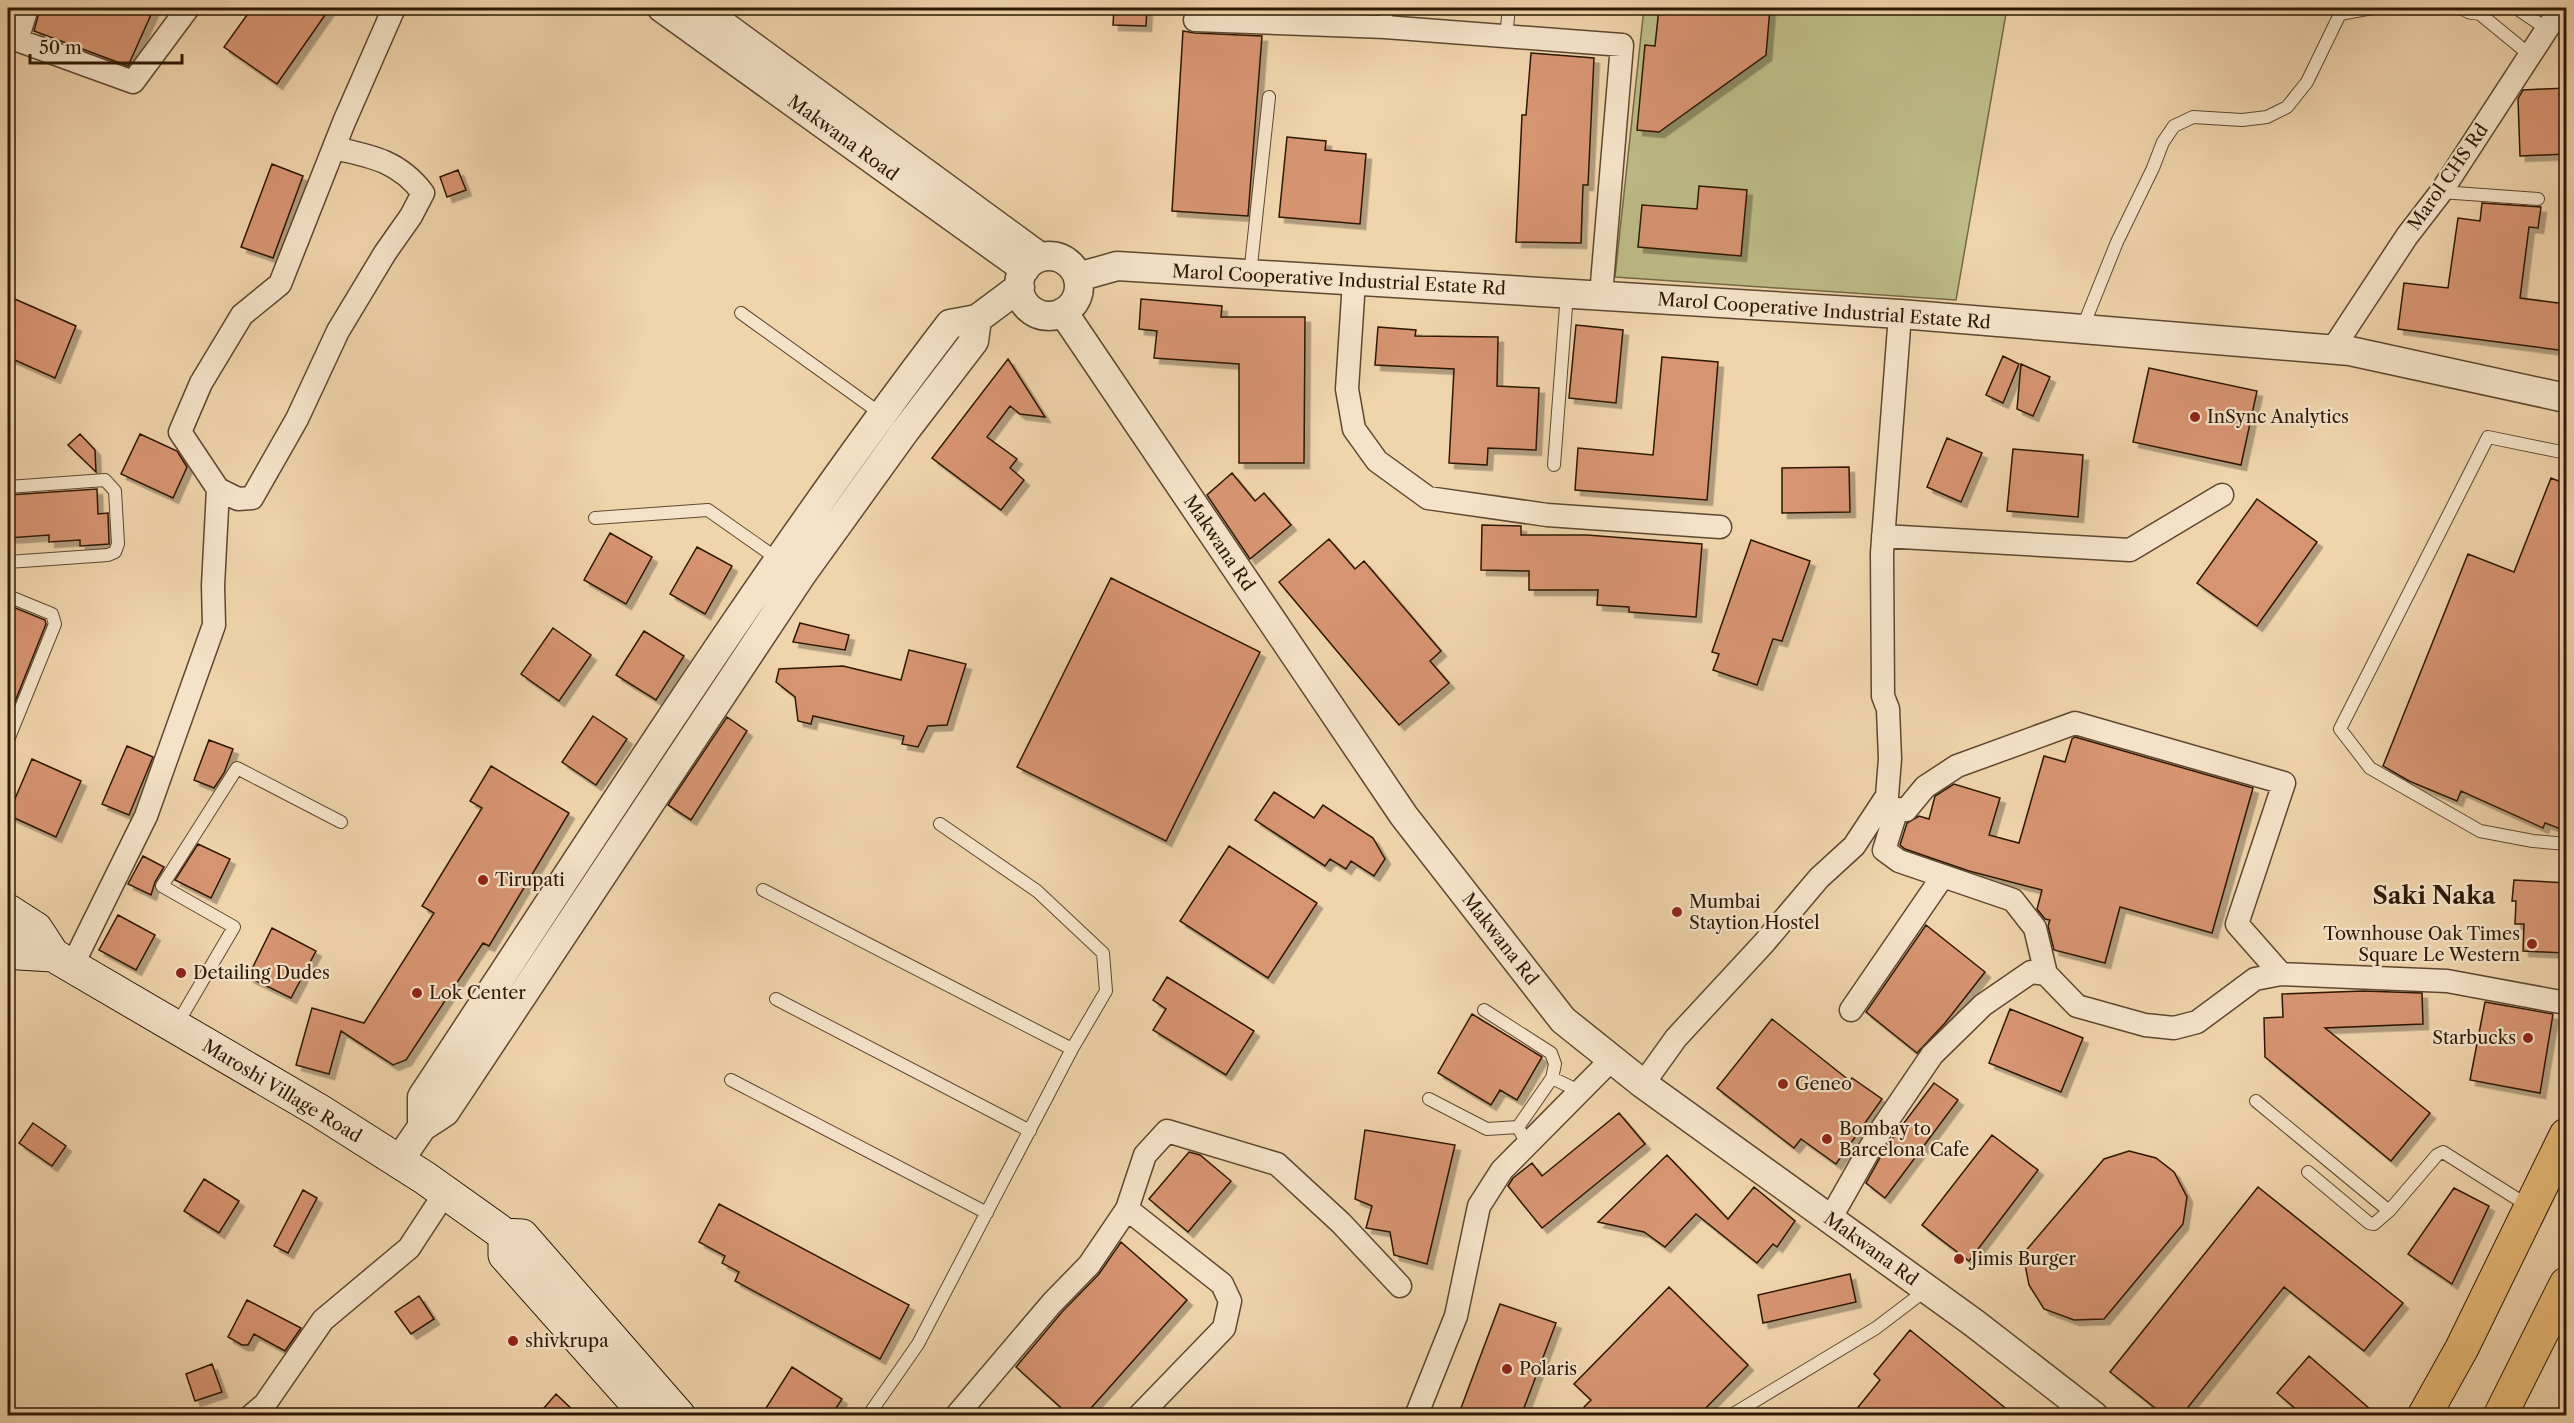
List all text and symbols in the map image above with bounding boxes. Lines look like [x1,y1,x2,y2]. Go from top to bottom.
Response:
scale bar [30,27,182,65]
text: 50 m [39,37,82,59]
street label: Makwana Road [783,91,903,185]
street label: Marol CHS Rd [2403,119,2493,235]
street label: Marol Cooperative Industrial Estate Rd [1172,260,1506,300]
street label: Marol Cooperative Industrial Estate Rd [1657,288,1991,334]
place label: InSync Analytics [2207,406,2349,428]
marker: InSync Analytics [2188,410,2202,424]
street label: Makwana Rd [1179,491,1259,595]
place label: Tirupati [495,869,565,891]
marker: Tirupati [476,873,490,887]
district label: Saki Naka [2372,881,2497,910]
street label: Makwana Rd [1457,889,1543,989]
place label: Mumbai Staytion Hostel [1689,891,1820,934]
marker: Mumbai Staytion Hostel [1670,905,1684,919]
place label: Townhouse Oak Times Square Le Western [2323,923,2520,966]
marker: Townhouse Oak Times Square Le Western [2525,937,2539,951]
place label: Detailing Dudes [193,962,330,984]
marker: Detailing Dudes [174,966,188,980]
place label: Lok Center [429,982,526,1004]
marker: Lok Center [410,986,424,1000]
place label: Starbucks [2432,1027,2516,1049]
marker: Starbucks [2521,1031,2535,1045]
street label: Maroshi Village Road [198,1035,366,1147]
place label: Geneo [1795,1073,1852,1095]
marker: Geneo [1776,1077,1790,1091]
place label: Bombay to Barcelona Cafe [1839,1118,1969,1161]
marker: Bombay to Barcelona Cafe [1820,1132,1834,1146]
street label: Makwana Rd [1820,1208,1922,1291]
place label: Jimis Burger [1968,1248,2076,1270]
marker: Jimis Burger [1952,1252,1966,1266]
place label: shivkrupa [525,1330,609,1352]
marker: shivkrupa [506,1334,520,1348]
place label: Polaris [1519,1358,1577,1380]
marker: Polaris [1500,1362,1514,1376]

